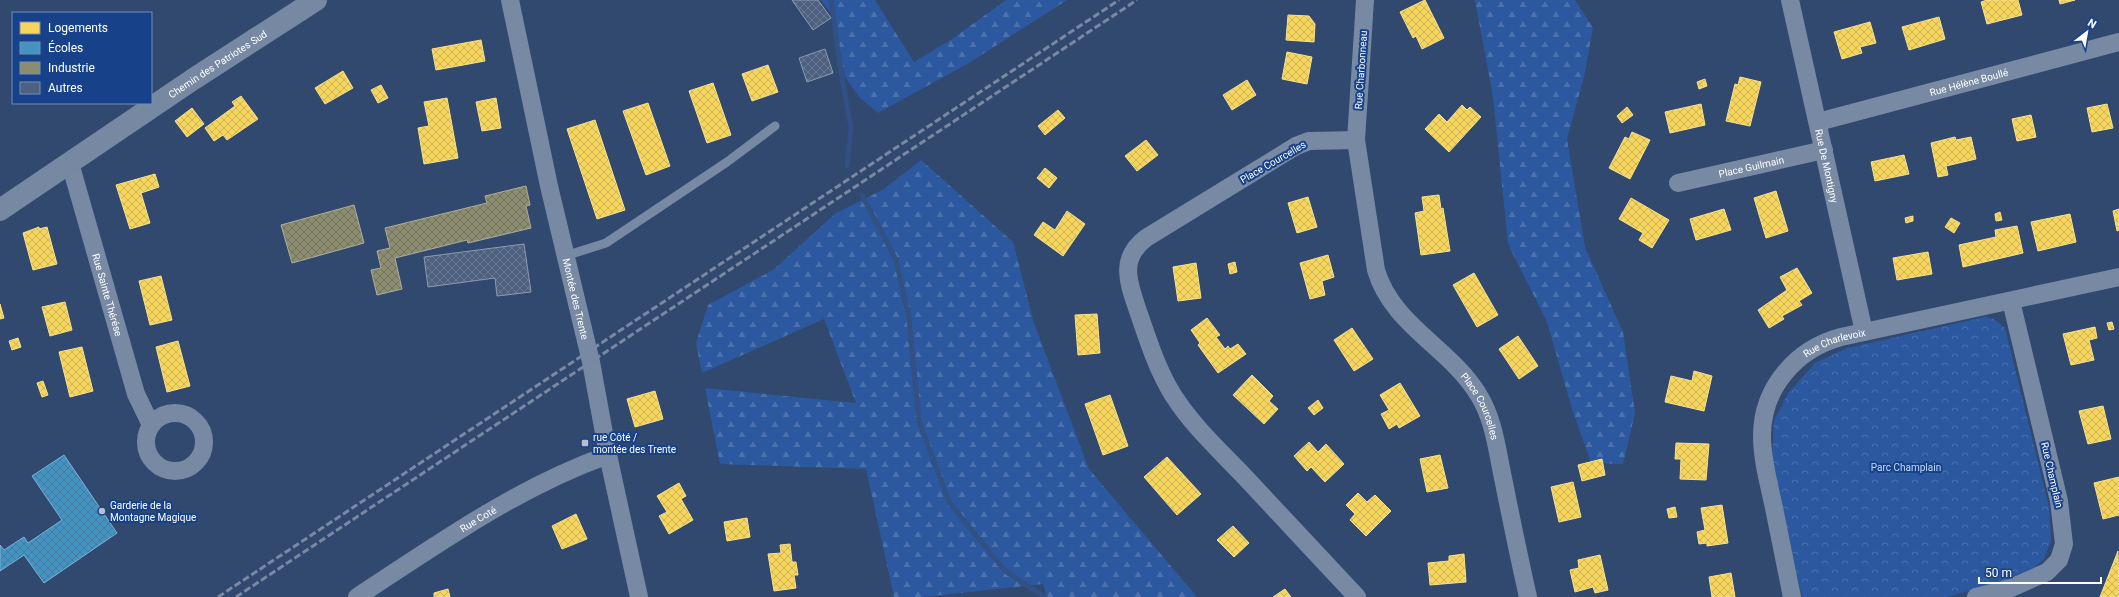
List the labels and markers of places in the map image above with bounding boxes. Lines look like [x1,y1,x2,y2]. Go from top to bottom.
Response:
place label: rue Côté / montée des Trente [593,432,676,455]
marker: rue Côté / montée des Trente [580,438,590,448]
place label: Garderie de la Montagne Magique [110,500,196,523]
marker: Garderie de la Montagne Magique [97,506,107,516]

